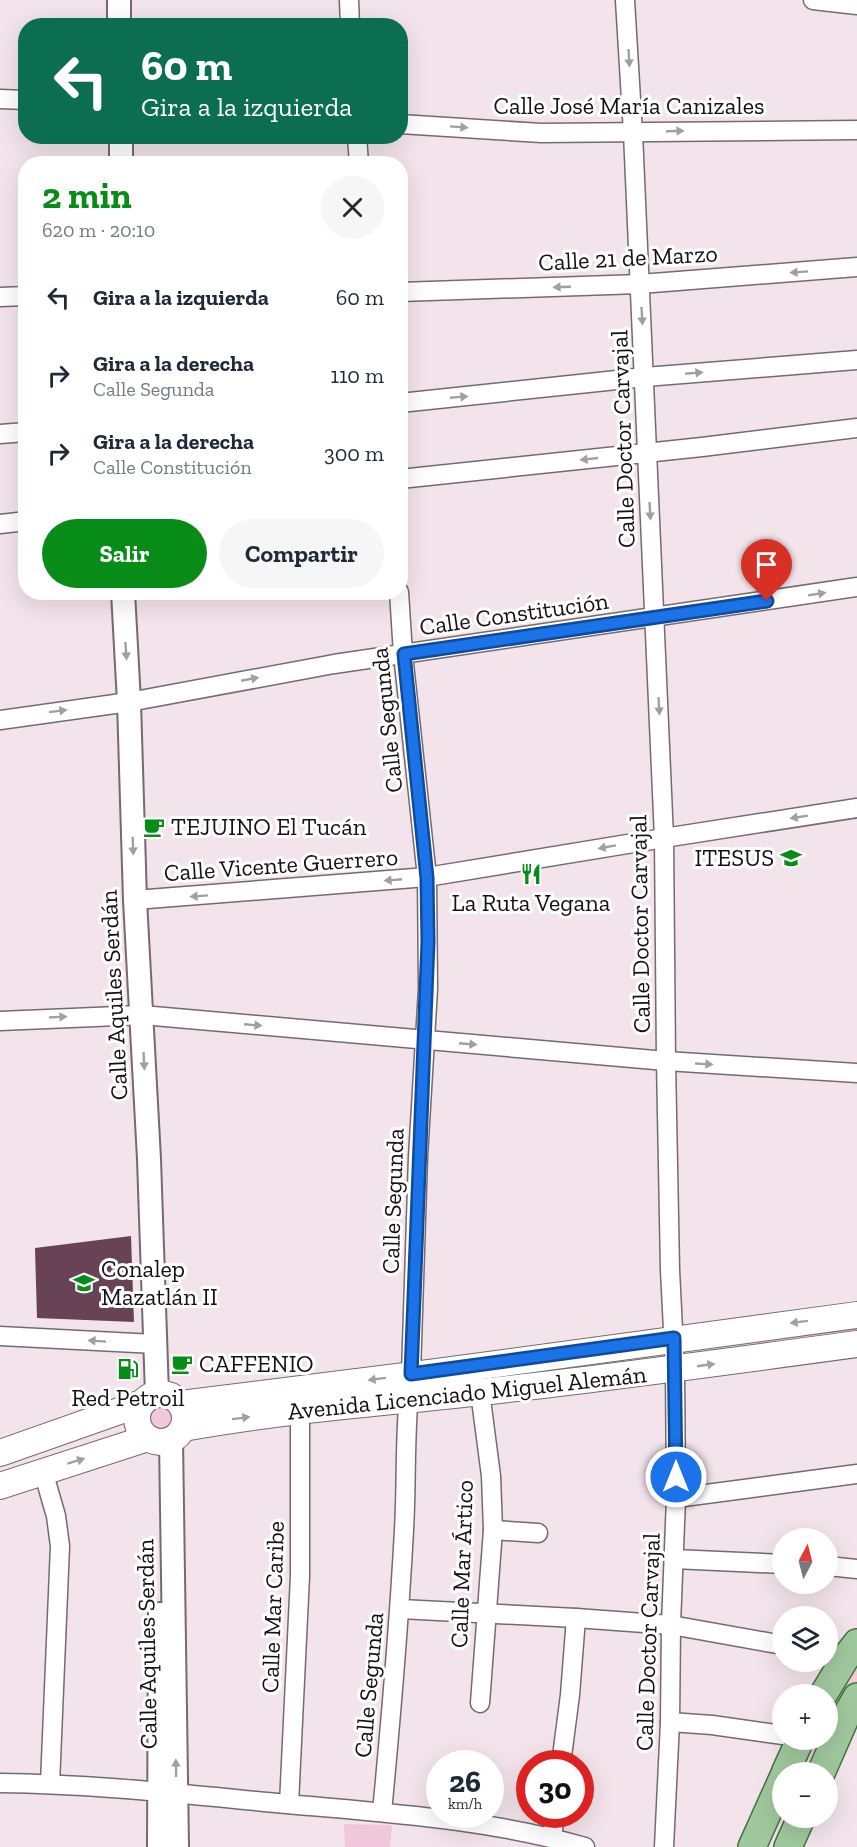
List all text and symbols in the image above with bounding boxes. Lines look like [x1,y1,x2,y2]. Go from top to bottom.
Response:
text: 60 m [141,40,232,91]
icon: left [42,42,120,120]
one-way arrow [624,49,634,68]
text: Gira a la izquierda [141,91,352,123]
street label: Calle José María Canizales [494,91,764,120]
one-way arrow [449,123,468,132]
one-way arrow [665,127,684,136]
text: 2 min [42,174,132,217]
button: close [321,176,384,239]
text: 620 m · 20:10 [42,218,155,242]
street label: Calle 21 de Marzo [538,238,718,277]
one-way arrow [789,268,808,277]
icon: left [42,281,75,314]
one-way arrow [553,282,572,292]
text: Gira a la izquierda [93,284,269,311]
text: 60 m [336,284,384,311]
one-way arrow [637,307,646,326]
street label: Calle Doctor Carvajal [604,329,641,549]
text: Gira a la derecha [93,350,254,377]
icon: right [42,359,75,392]
text: 110 m [330,362,384,389]
one-way arrow [685,368,704,378]
text: Calle Segunda [93,377,215,401]
one-way arrow [449,392,468,402]
text: Gira a la derecha [93,428,254,455]
icon: right [42,437,75,470]
text: 300 m [324,440,384,467]
one-way arrow [579,454,598,464]
text: Calle Constitución [93,455,252,479]
one-way arrow [645,501,654,520]
button: Salir [42,519,207,588]
button: Compartir [219,519,384,588]
pin [741,539,792,601]
icon: arrive [750,548,783,581]
street label: Calle Constitución [418,586,611,641]
one-way arrow [807,589,826,598]
one-way arrow [121,641,131,660]
street label: Calle Segunda [364,646,409,794]
one-way arrow [241,674,260,683]
one-way arrow [655,696,664,715]
one-way arrow [49,707,68,716]
place label: TEJUINO El Tucán [171,812,367,841]
one-way arrow [790,812,809,821]
cafe icon: TEJUINO El Tucán [142,815,166,839]
street label: Calle Doctor Carvajal [623,815,656,1033]
one-way arrow [129,836,138,855]
street label: Calle Vicente Guerrero [163,842,399,887]
one-way arrow [597,843,616,852]
place label: ITESUS [694,843,774,872]
school or university icon: ITESUS [779,846,803,870]
restaurant icon: La Ruta Vegana [519,862,543,886]
one-way arrow [384,875,403,885]
place label: La Ruta Vegana [452,888,611,917]
street label: Calle Aquiles Serdán [94,889,133,1101]
one-way arrow [189,891,208,901]
one-way arrow [49,1013,68,1022]
one-way arrow [243,1020,262,1030]
one-way arrow [459,1039,478,1049]
one-way arrow [140,1052,149,1071]
one-way arrow [695,1059,714,1068]
street label: Calle Segunda [375,1127,410,1274]
place label: Conalep Mazatlán II [101,1254,218,1311]
school or university icon: Conalep Mazatlán II [72,1271,96,1295]
one-way arrow [789,1318,808,1327]
one-way arrow [87,1337,106,1346]
place label: CAFFENIO [199,1349,314,1378]
cafe icon: CAFFENIO [170,1352,194,1376]
fuel station icon: Red Petroil [116,1357,140,1381]
street label: Avenida Licenciado Miguel Alemán [286,1359,648,1426]
one-way arrow [697,1360,716,1369]
one-way arrow [367,1374,386,1383]
place label: Red Petroil [71,1383,185,1412]
one-way arrow [232,1414,251,1423]
position arrow [644,1445,708,1509]
one-way arrow [67,1456,85,1465]
street label: Calle Mar Ártico [444,1479,479,1649]
street label: Calle Mar Caribe [255,1520,290,1694]
north arrow [772,1528,838,1594]
map controls [772,1528,838,1828]
street label: Calle Doctor Carvajal [629,1532,666,1752]
street label: Calle Aquiles Serdán [130,1538,163,1749]
button: layers [772,1606,838,1672]
street label: Calle Segunda [348,1611,389,1759]
button: + [772,1684,838,1750]
speed limit sign: 30 [516,1750,594,1828]
one-way arrow [172,1758,181,1777]
button: − [772,1762,838,1828]
text: 26 [449,1764,481,1800]
text: km/h [448,1795,482,1813]

